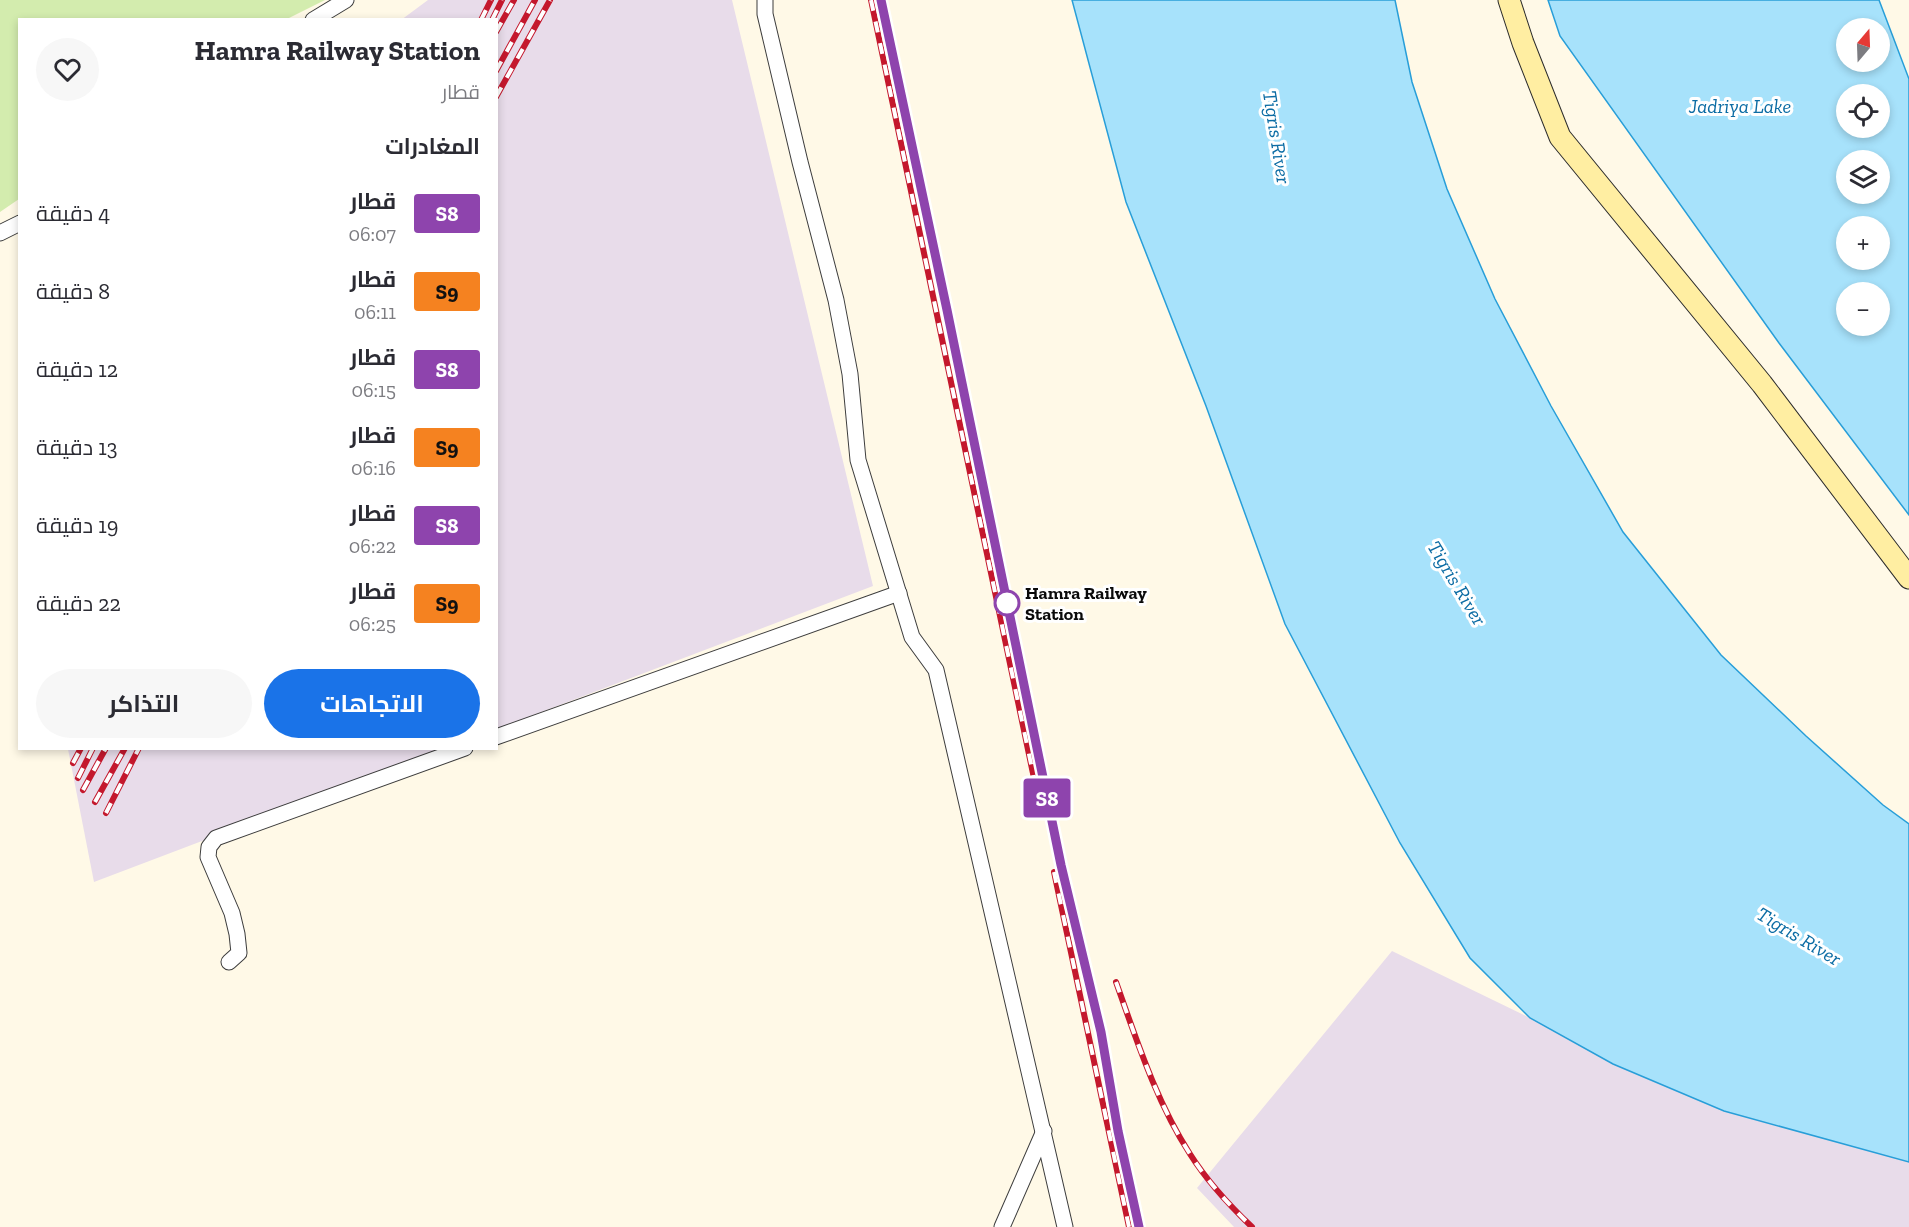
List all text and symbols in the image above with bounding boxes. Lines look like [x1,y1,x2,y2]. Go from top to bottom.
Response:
north arrow [1836,18,1890,72]
map controls [1836,18,1890,336]
text: Hamra Railway Station [194,34,480,67]
button: heart [36,38,99,101]
text: قطار [442,80,480,104]
button: locate [1836,84,1890,138]
water label: Tigris River [1258,89,1296,185]
water label: Jadriya Lake [1688,94,1791,118]
text: المغادرات [385,133,480,160]
button: layers [1836,150,1890,204]
text: قطار [350,188,396,215]
text: 4 دقيقة [36,200,110,227]
text: S8 [435,201,459,226]
button: + [1836,216,1890,270]
text: 06:07 [348,222,396,246]
text: قطار [350,266,396,293]
text: 8 دقيقة [36,278,110,305]
text: S9 [436,279,458,304]
button: − [1836,282,1890,336]
text: 06:11 [354,300,396,324]
text: قطار [350,344,396,371]
text: 12 دقيقة [36,356,118,383]
text: S8 [435,357,459,382]
text: 06:15 [351,378,396,402]
text: قطار [350,422,396,449]
text: 13 دقيقة [36,434,117,461]
text: S9 [436,435,458,460]
text: 06:16 [351,456,396,480]
text: قطار [350,500,396,527]
text: 19 دقيقة [36,512,118,539]
text: S8 [435,513,459,538]
text: 06:22 [349,534,396,558]
water label: Tigris River [1422,536,1492,630]
text: قطار [350,578,396,605]
place label: Hamra Railway Station [1025,582,1147,625]
text: 22 دقيقة [36,590,121,617]
marker: Hamra Railway Station [994,590,1020,616]
text: S9 [436,591,458,616]
text: 06:25 [349,612,396,636]
button: التذاكر [36,669,252,738]
button: الاتجاهات [264,669,480,738]
line badge: S8 [1020,778,1074,818]
text: S8 [1035,786,1059,811]
water label: Tigris River [1752,901,1846,971]

